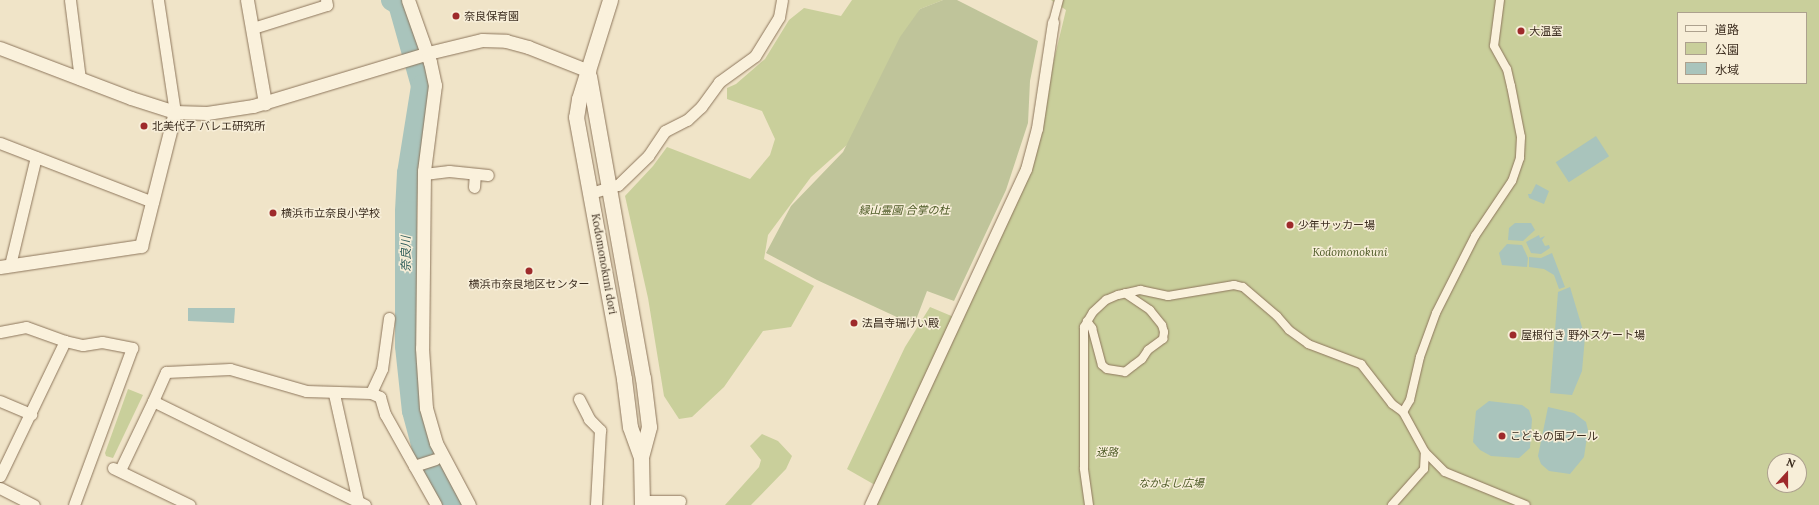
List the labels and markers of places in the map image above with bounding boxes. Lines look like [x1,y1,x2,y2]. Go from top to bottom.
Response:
place label: 奈良保育園 [464,9,519,23]
marker: 奈良保育園 [451,11,461,21]
place label: 大温室 [1529,24,1562,38]
marker: 大温室 [1516,26,1526,36]
place label: 北美代子 バレエ研究所 [152,119,265,133]
marker: 北美代子 バレエ研究所 [139,121,149,131]
place label: 横浜市立奈良小学校 [281,206,380,220]
marker: 横浜市立奈良小学校 [268,208,278,218]
place label: 少年サッカー場 [1298,218,1375,232]
marker: 少年サッカー場 [1285,220,1295,230]
marker: 横浜市奈良地区センター [524,266,534,276]
place label: 横浜市奈良地区センター [469,277,589,291]
place label: 法昌寺瑞けい殿 [862,316,939,330]
marker: 法昌寺瑞けい殿 [849,318,859,328]
place label: 屋根付き 野外スケート場 [1521,328,1645,342]
marker: 屋根付き 野外スケート場 [1508,330,1518,340]
place label: こどもの国プール [1510,429,1598,443]
marker: こどもの国プール [1497,431,1507,441]

